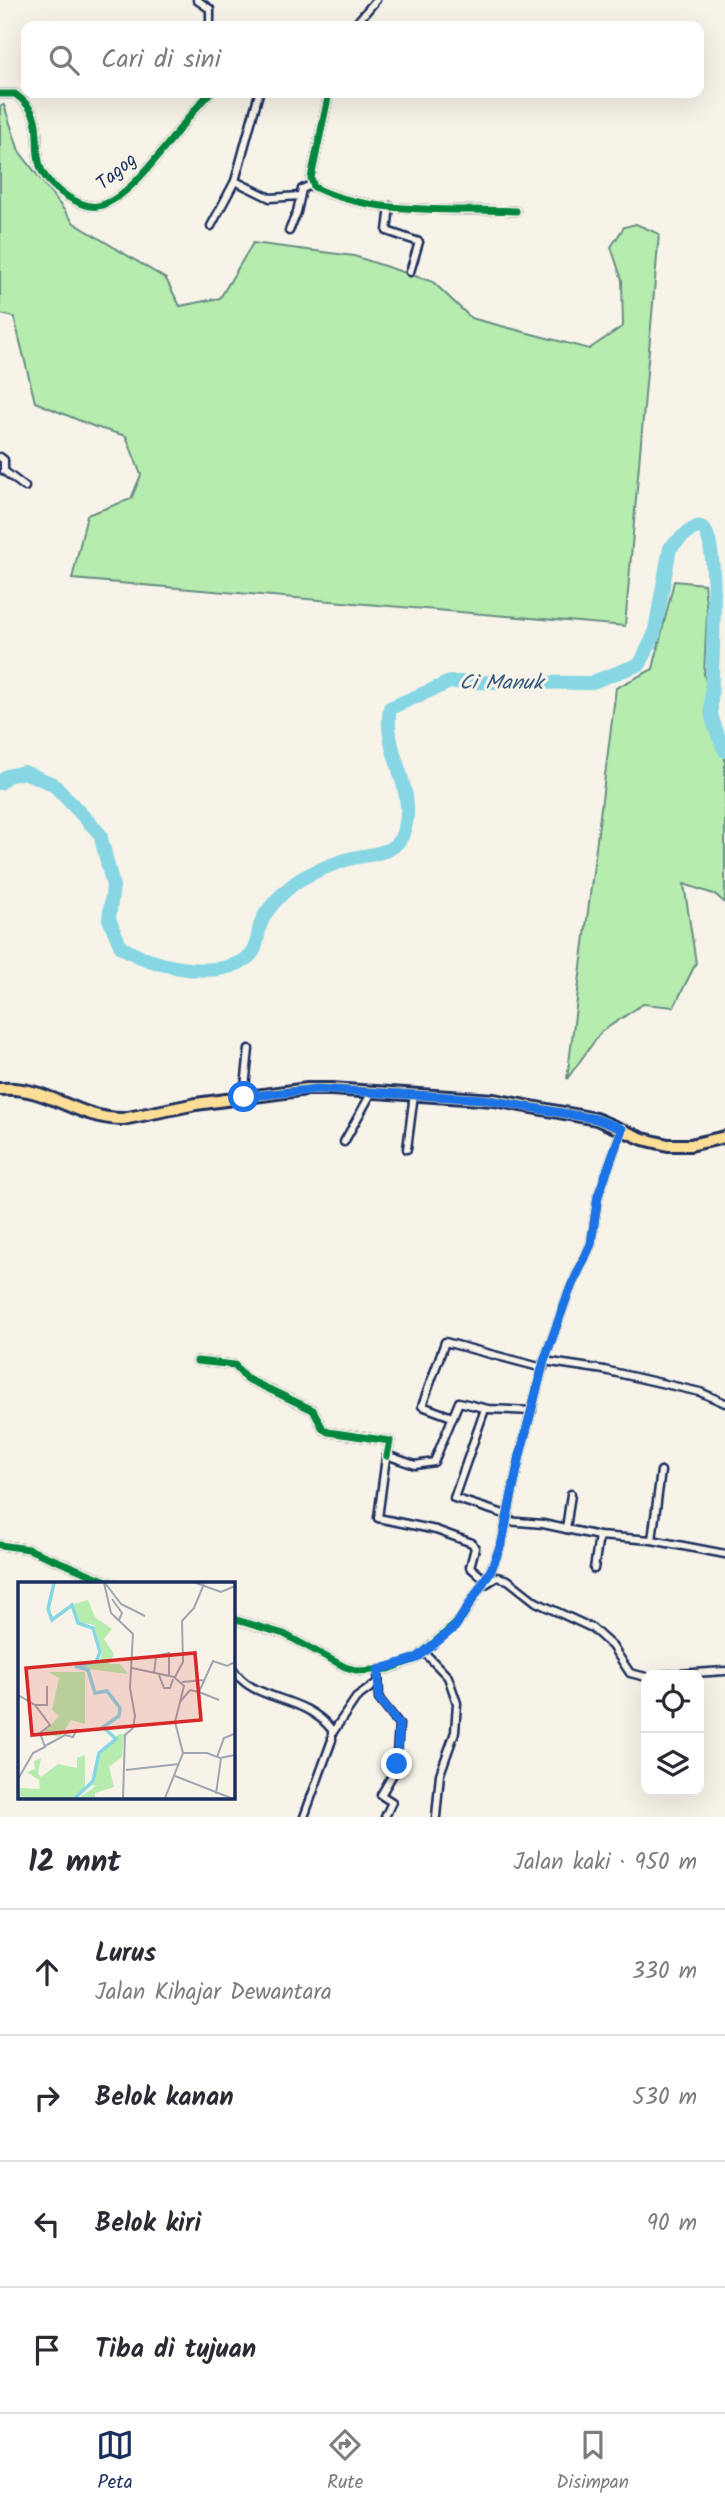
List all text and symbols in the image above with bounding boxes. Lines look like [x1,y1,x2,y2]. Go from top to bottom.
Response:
search box [21,21,704,98]
text: Cari di sini [101,39,221,81]
icon: search [45,41,83,79]
street label: Tagog [90,146,144,198]
water label: Ci Manuk [459,667,546,700]
route start [228,1081,259,1112]
inset map [18,1582,234,1800]
map controls [641,1670,704,1796]
button: locate [641,1670,704,1733]
button: layers [641,1733,704,1796]
route end [381,1748,412,1779]
text: 12 mnt [28,1839,121,1887]
text: Jalan kaki · 950 m [513,1845,697,1881]
text: Lurus [95,1933,156,1975]
icon: ahead [28,1953,66,1991]
text: 330 m [632,1954,697,1990]
text: Jalan Kihajar Dewantara [95,1975,332,2011]
text: Belok kanan [95,2077,234,2119]
icon: right [28,2079,66,2117]
text: 530 m [632,2080,697,2116]
text: Belok kiri [95,2203,201,2245]
icon: left [28,2205,66,2243]
text: 90 m [647,2206,697,2242]
text: Tiba di tujuan [95,2329,256,2371]
icon: arrive [28,2331,66,2369]
tab: Peta [96,2426,134,2498]
tab: Rute [326,2426,364,2498]
tab: Disimpan [556,2426,629,2498]

